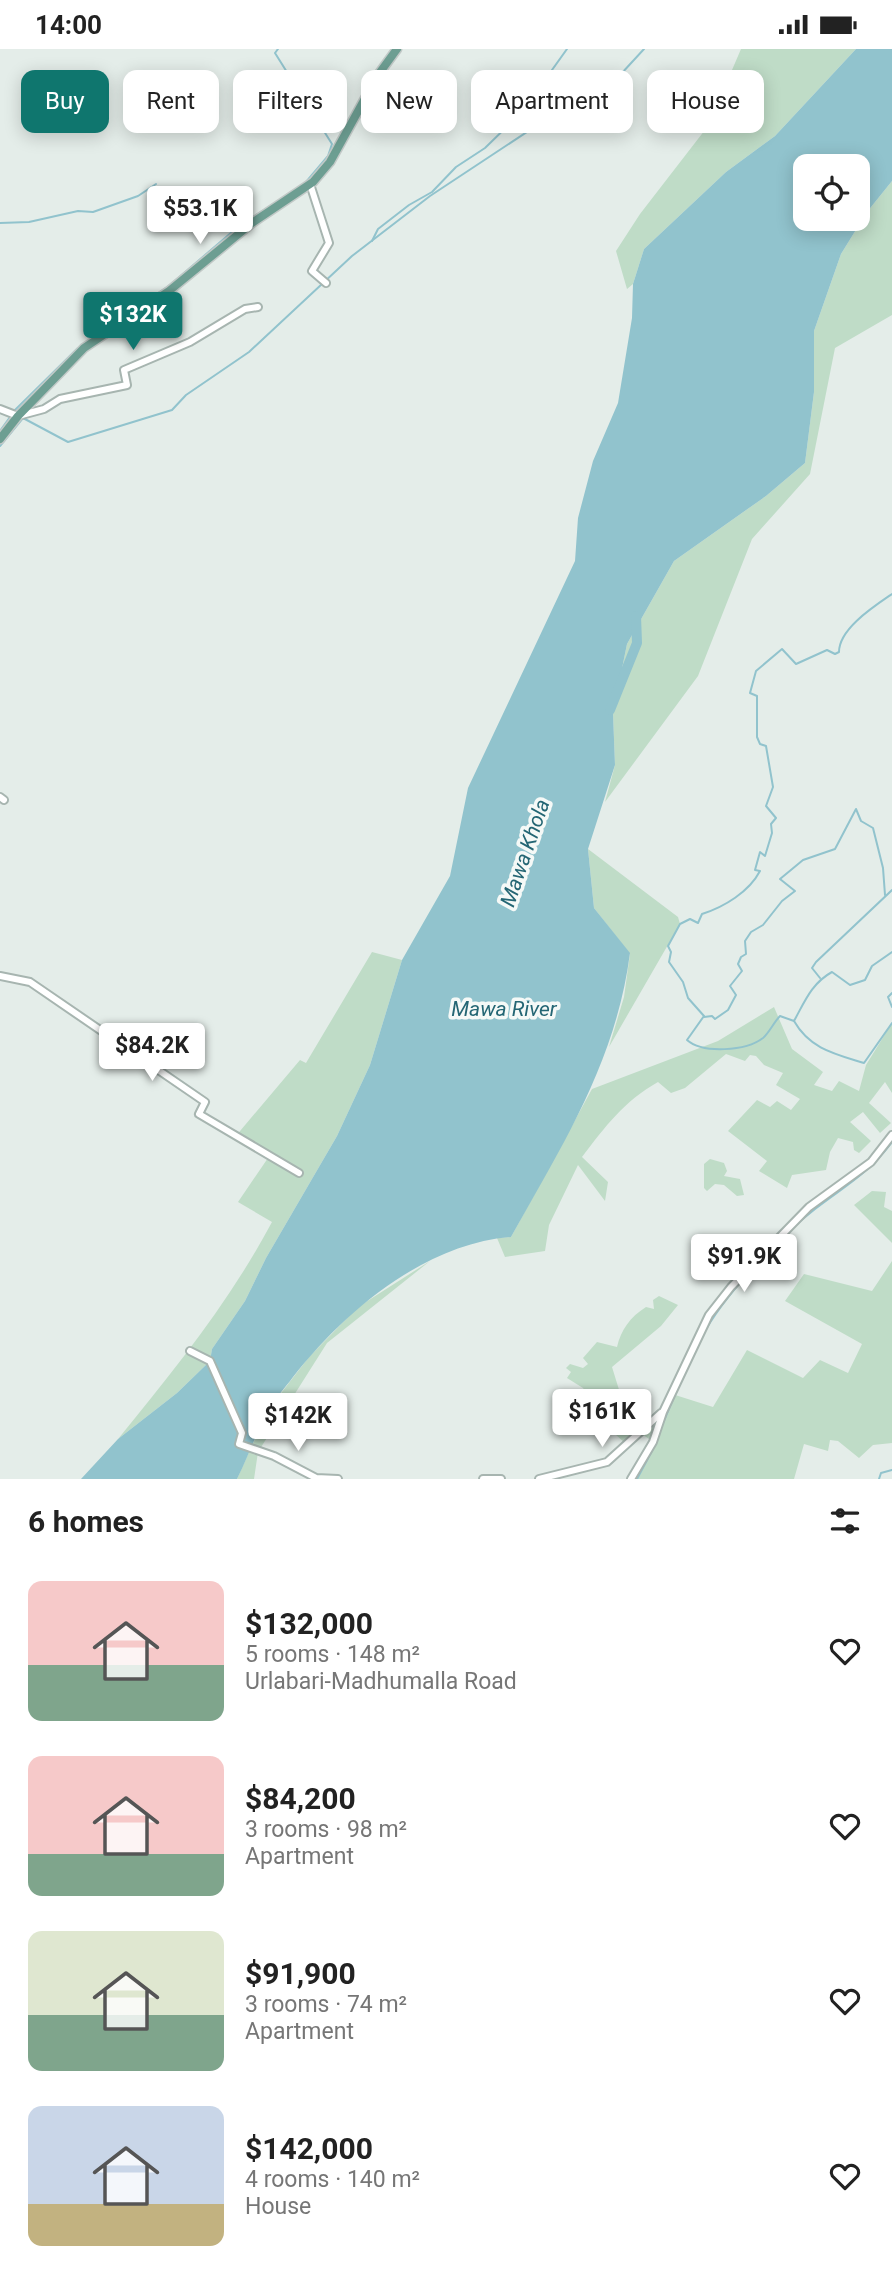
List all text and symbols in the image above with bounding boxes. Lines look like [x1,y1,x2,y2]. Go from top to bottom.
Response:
text: 14:00 [35,10,102,40]
chip: Buy [21,70,109,133]
chip: Rent [123,70,219,133]
chip: Filters [233,70,347,133]
chip: New [361,70,457,133]
chip: Apartment [471,70,633,133]
chip: House [647,70,764,133]
map controls [793,154,870,231]
button: locate [793,154,870,231]
pin: $53.1K [143,187,257,246]
text: $53.1K [163,195,237,222]
pin: $132K [84,293,182,352]
text: $132K [99,301,167,328]
water label: Mawa Khola [495,796,555,910]
water label: Mawa River [451,997,558,1021]
pin: $84.2K [95,1023,209,1083]
text: $84.2K [115,1032,189,1059]
pin: $91.9K [687,1235,801,1294]
text: $91.9K [707,1243,781,1270]
pin: $161K [553,1389,651,1449]
pin: $142K [249,1393,347,1453]
text: $161K [568,1398,636,1425]
text: $142K [264,1402,332,1429]
icon: filters [826,1502,864,1540]
text: 6 homes [28,1504,144,1539]
text: $132,000 [245,1606,373,1641]
icon: home [84,1609,168,1693]
icon: heart [826,1632,864,1670]
text: 5 rooms · 148 m² [245,1641,420,1668]
text: Urlabari-Madhumalla Road [245,1668,517,1695]
text: $84,200 [245,1781,356,1816]
icon: home [84,1784,168,1868]
icon: heart [826,1807,864,1845]
text: 3 rooms · 98 m² [245,1816,407,1843]
text: Apartment [245,1843,354,1870]
text: $91,900 [245,1956,356,1991]
icon: home [84,1959,168,2043]
icon: heart [826,1982,864,2020]
text: 3 rooms · 74 m² [245,1991,407,2018]
text: Apartment [245,2018,354,2045]
text: $142,000 [245,2131,373,2166]
icon: home [84,2134,168,2218]
icon: heart [826,2157,864,2195]
text: 4 rooms · 140 m² [245,2166,420,2193]
text: House [245,2193,311,2220]

